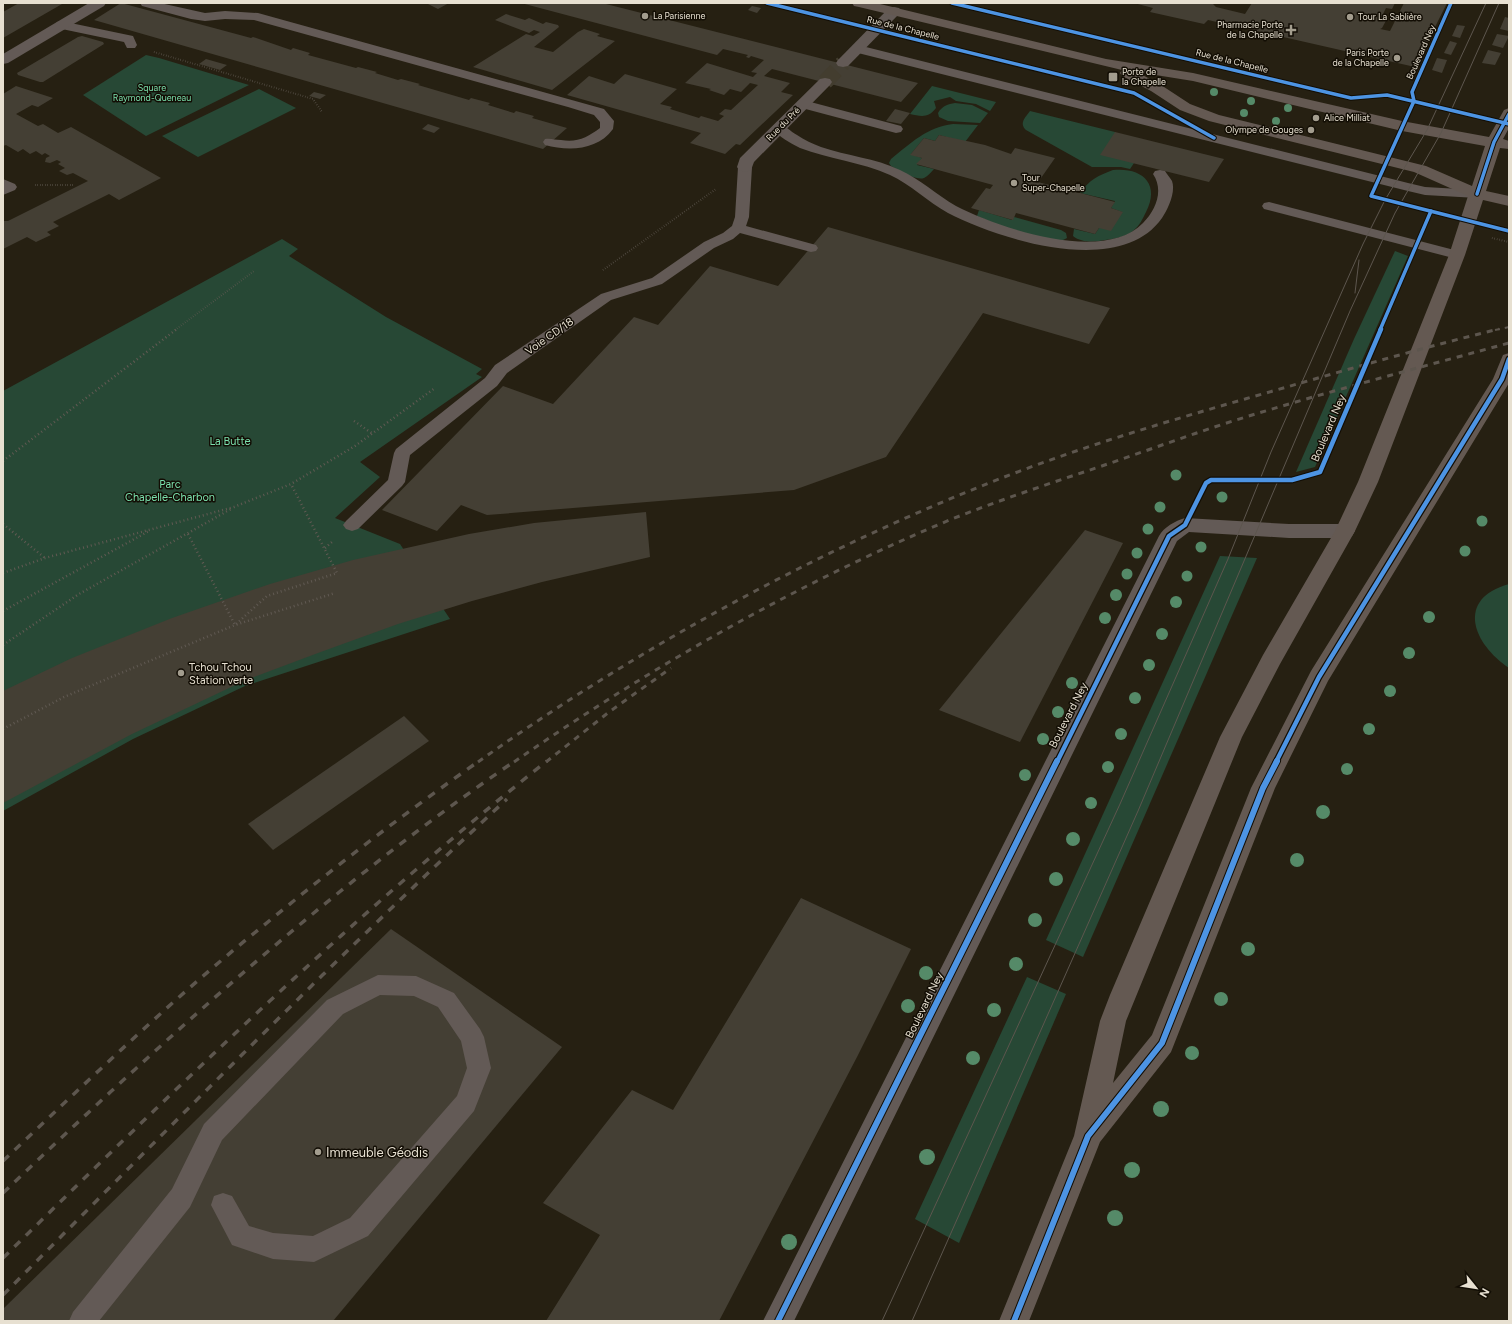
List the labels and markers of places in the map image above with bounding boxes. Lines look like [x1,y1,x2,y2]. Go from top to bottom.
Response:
place label: La Parisienne [653,10,706,21]
marker: La Parisienne [640,11,650,21]
place label: Tour La Sablière [1358,11,1422,22]
marker: Tour La Sablière [1345,12,1355,22]
place label: Pharmacie Porte de la Chapelle [1217,19,1283,40]
marker: Pharmacie Porte de la Chapelle [1286,25,1296,35]
place label: Paris Porte de la Chapelle [1333,47,1389,68]
marker: Paris Porte de la Chapelle [1392,53,1402,63]
place label: Porte de la Chapelle [1122,66,1166,87]
marker: Porte de la Chapelle [1107,71,1119,83]
place label: Alice Milliat [1324,112,1371,123]
marker: Alice Milliat [1311,113,1321,123]
place label: Olympe de Gouges [1225,124,1303,135]
marker: Olympe de Gouges [1306,125,1316,135]
place label: Tour Super-Chapelle [1022,172,1085,193]
marker: Tour Super-Chapelle [1009,178,1019,188]
place label: Tchou Tchou Station verte [189,661,253,687]
marker: Tchou Tchou Station verte [176,668,186,678]
place label: Immeuble Géodis [326,1145,428,1160]
marker: Immeuble Géodis [313,1147,323,1157]

